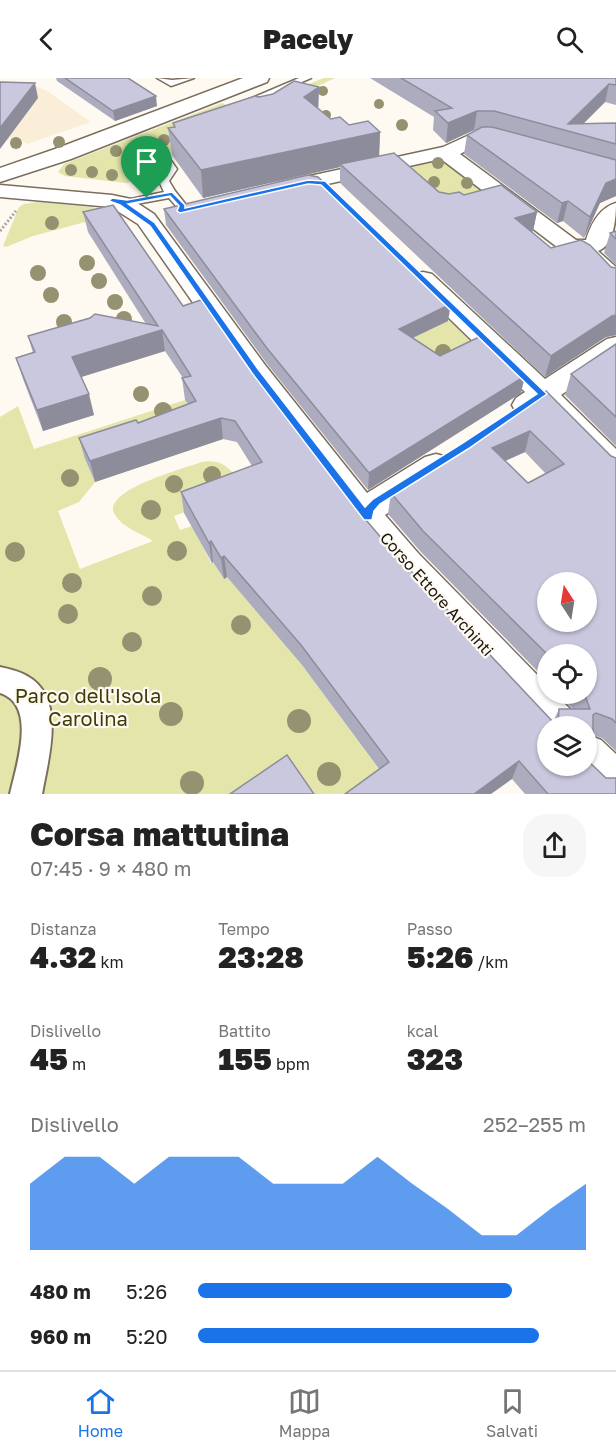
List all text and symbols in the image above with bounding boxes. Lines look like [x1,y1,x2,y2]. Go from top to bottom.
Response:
icon: back [30,23,63,56]
text: Pacely [263,23,353,55]
icon: search [553,23,586,56]
pin [121,136,172,198]
icon: arrive [130,145,163,178]
street label: Corso Ettore Archinti [376,528,498,660]
north arrow [537,572,597,632]
map controls [537,572,597,776]
button: locate [537,644,597,704]
park label: Parco dell'Isola Carolina [15,683,161,730]
button: layers [537,716,597,776]
text: Corsa mattutina [30,814,289,853]
button: share [523,814,586,877]
text: 07:45 · 9 × 480 m [30,856,191,880]
text: Distanza [30,919,96,939]
text: Tempo [218,919,270,939]
text: Passo [407,919,453,939]
text: 4.32 [30,939,96,975]
text: 23:28 [218,939,304,975]
text: 5:26 [407,939,474,975]
text: km [96,952,124,972]
text: /km [474,952,508,972]
text: Dislivello [30,1021,101,1041]
text: Battito [218,1021,271,1041]
text: kcal [407,1021,438,1041]
text: 45 [30,1041,68,1077]
text: 155 [218,1041,272,1077]
text: 323 [407,1041,463,1077]
text: m [68,1054,86,1074]
text: bpm [272,1054,310,1074]
text: Dislivello [30,1112,119,1136]
text: 252–255 m [483,1112,586,1136]
text: 480 m [30,1279,91,1303]
text: 5:26 [126,1279,167,1303]
text: 960 m [30,1324,91,1348]
text: 5:20 [126,1324,168,1348]
tab: Home [78,1385,123,1441]
tab: Mappa [279,1385,330,1441]
tab: Salvati [486,1385,538,1441]

